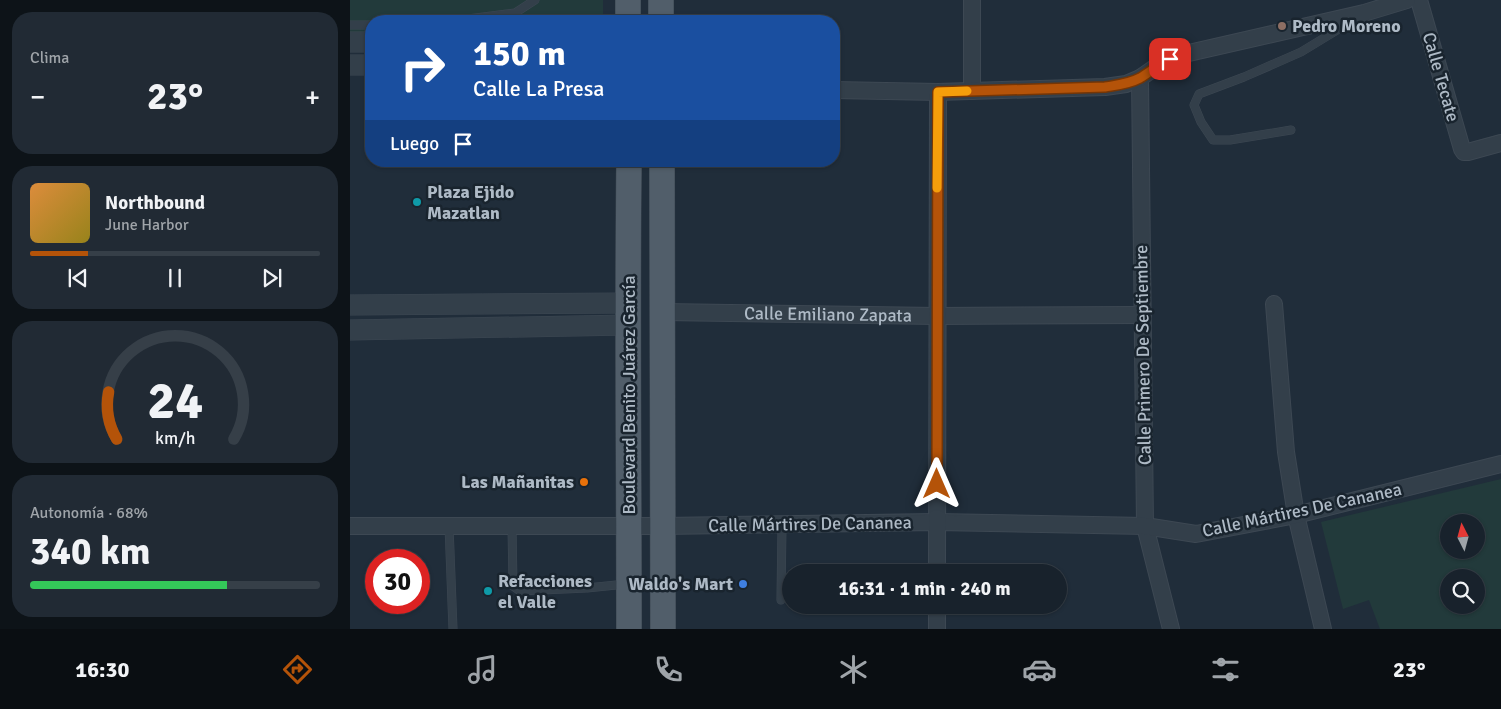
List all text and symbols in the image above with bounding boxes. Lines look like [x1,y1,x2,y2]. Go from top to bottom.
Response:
place label: Pedro Moreno [1292,15,1401,37]
marker: Pedro Moreno [1276,20,1288,32]
street label: Calle Tecate [1418,30,1464,124]
text: 150 m [473,32,566,75]
icon: right [390,35,455,100]
pin [1149,38,1191,80]
icon: arrive [1156,45,1184,73]
text: Clima [30,48,69,68]
text: 23° [147,73,203,120]
text: Calle La Presa [473,75,604,102]
text: − [30,80,45,114]
text: + [305,80,320,114]
icon: arrive [449,130,477,158]
text: Luego [390,132,439,156]
place label: Plaza Ejido Mazatlan [427,181,514,224]
text: Northbound [105,191,205,215]
marker: Plaza Ejido Mazatlan [411,196,423,208]
text: June Harbor [105,215,189,235]
street label: Calle Primero De Septiembre [1130,245,1156,465]
icon: previous [64,264,92,292]
icon: pause [161,264,189,292]
icon: next [258,264,286,292]
street label: Boulevard Benito Juárez García [618,275,640,515]
street label: Calle Emiliano Zapata [744,302,912,327]
text: 24 [147,369,203,433]
text: km/h [155,427,195,449]
position arrow [910,457,962,509]
place label: Las Mañanitas [461,471,574,493]
marker: Las Mañanitas [578,476,590,488]
street label: Calle Mártires De Cananea [1200,478,1404,542]
text: Autonomía · 68% [30,503,148,523]
street label: Calle Mártires De Cananea [708,511,912,537]
north arrow [1440,514,1485,559]
map controls [1440,514,1485,614]
text: 340 km [30,528,151,575]
speed limit sign: 30 [365,549,430,614]
button: search [1440,569,1485,614]
place label: Refacciones el Valle [498,570,592,613]
place label: Waldo's Mart [629,573,733,595]
text: 16:31 · 1 min · 240 m [838,577,1011,601]
marker: Waldo's Mart [737,578,749,590]
marker: Refacciones el Valle [482,585,494,597]
icon: directions [280,652,315,687]
icon: music [465,652,500,687]
icon: phone [651,652,686,687]
icon: climate [836,652,871,687]
icon: car [1022,652,1057,687]
icon: filters [1208,652,1243,687]
text: 16:30 [75,656,129,683]
text: 23° [1393,656,1426,683]

